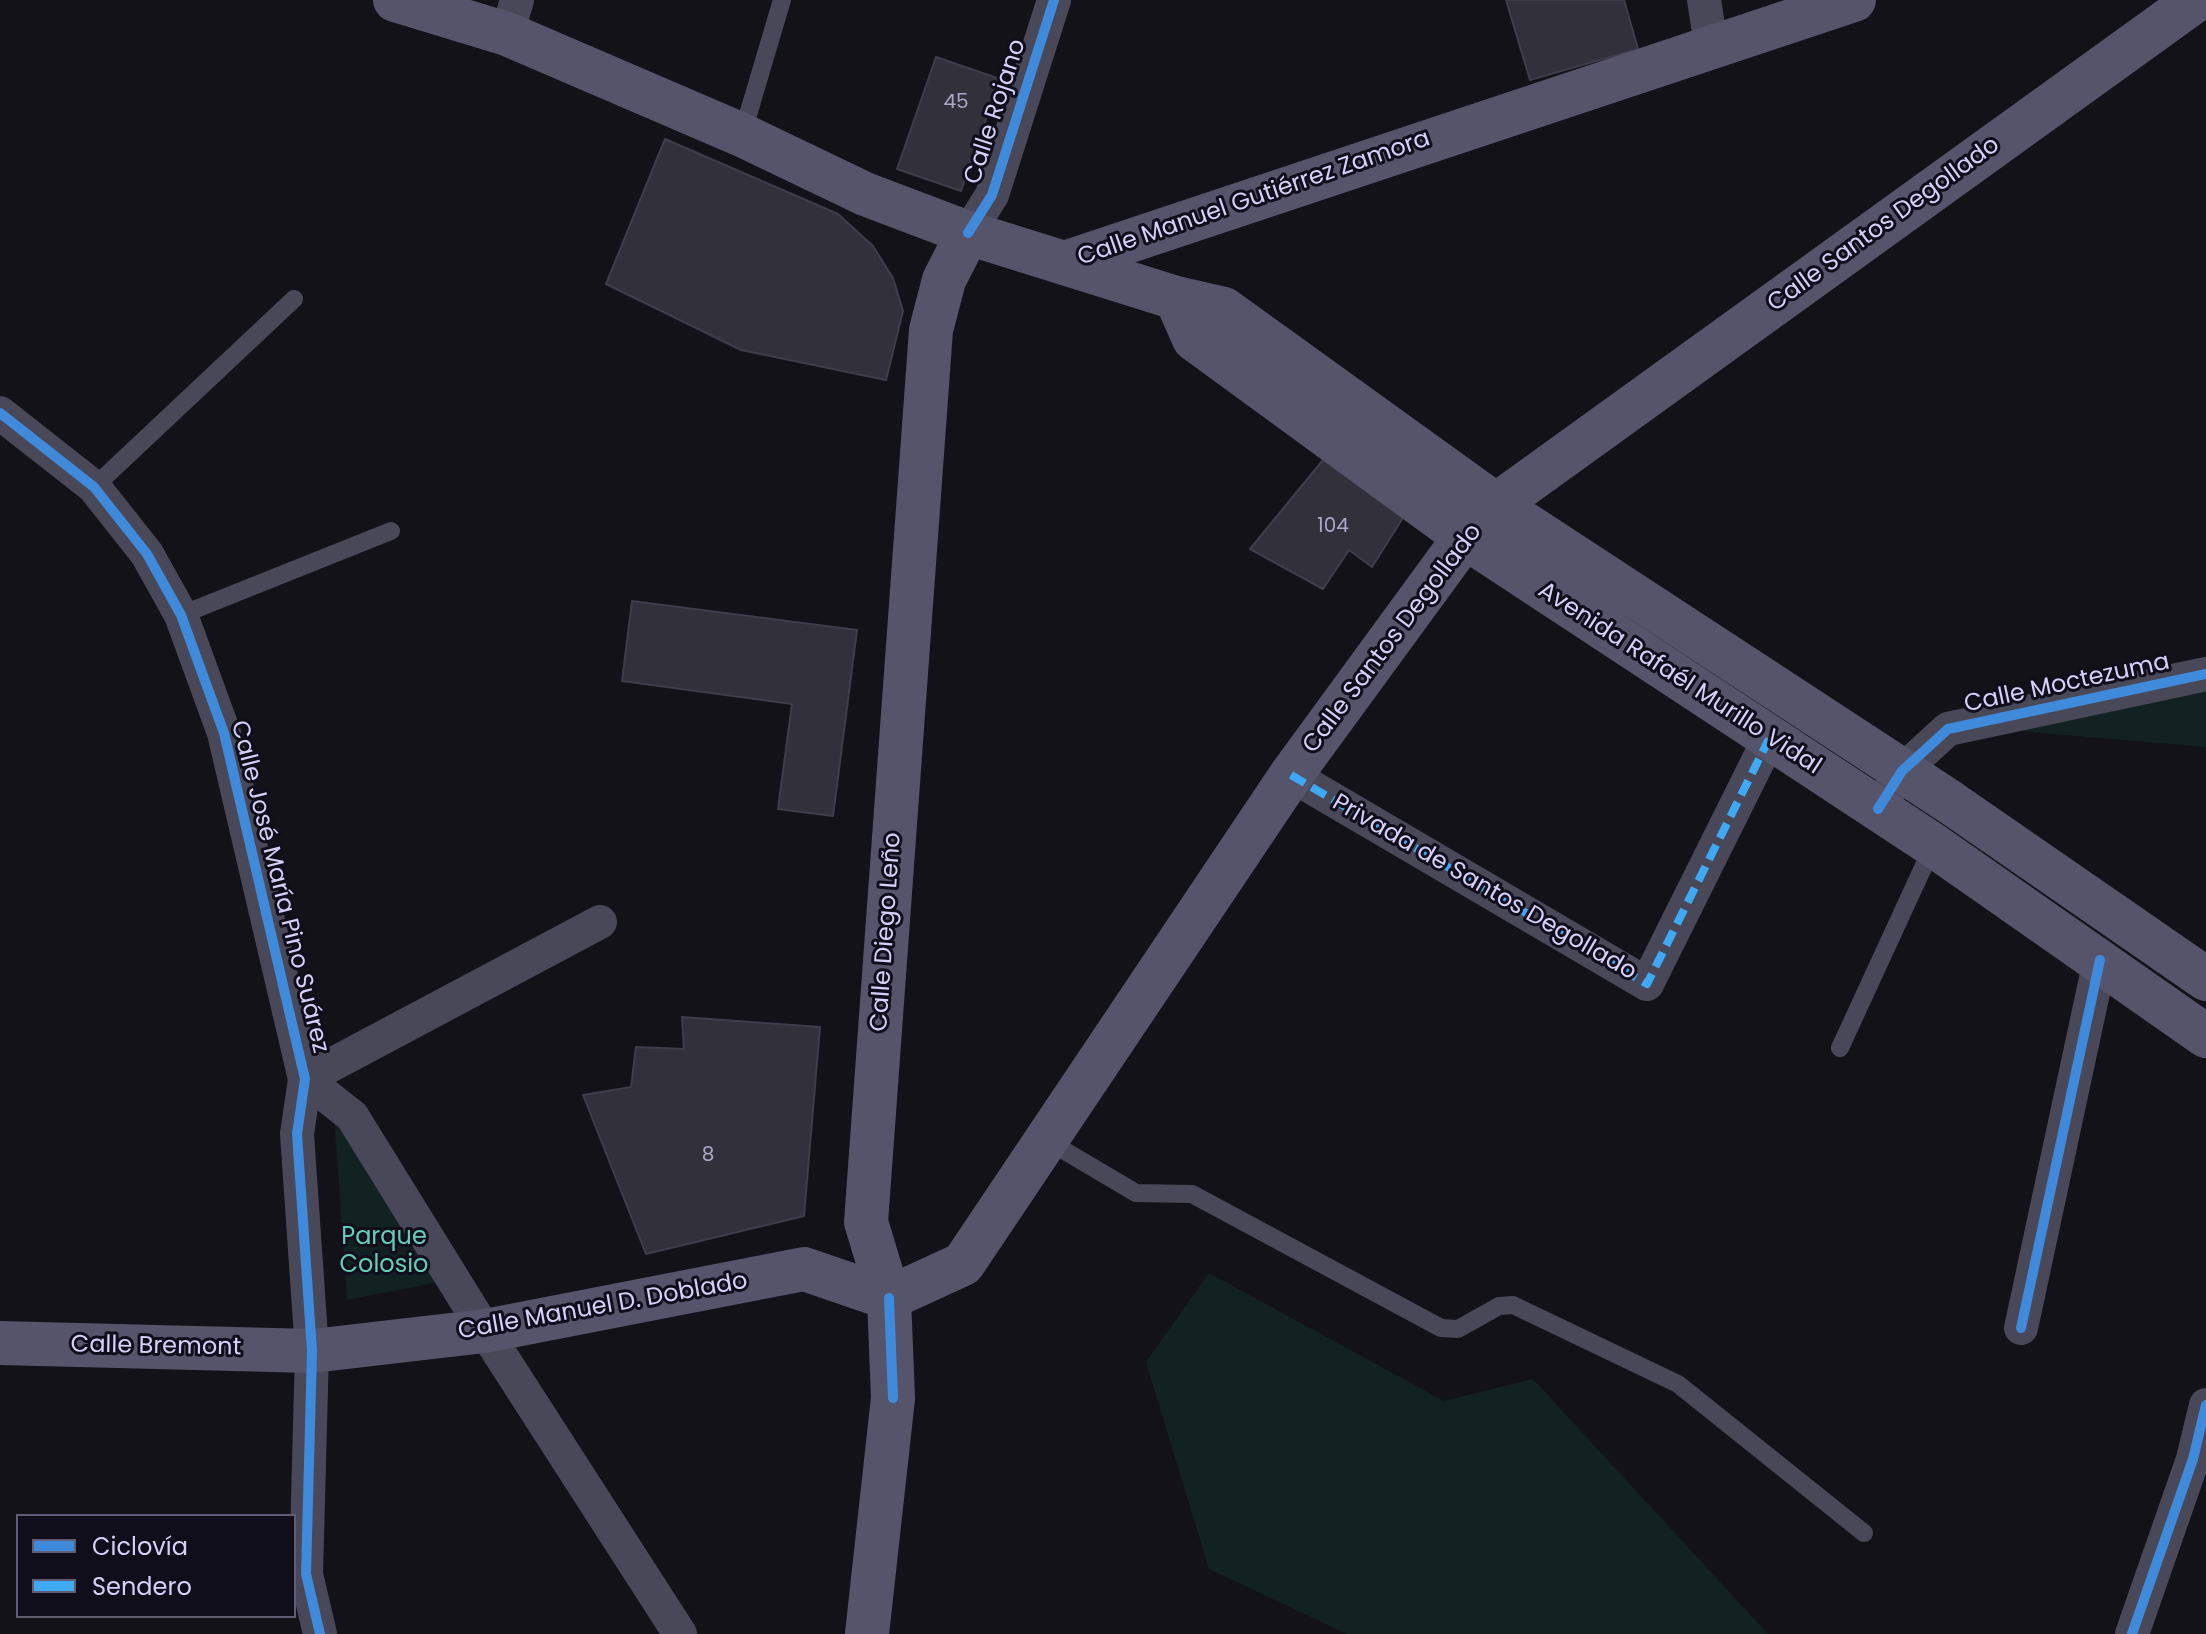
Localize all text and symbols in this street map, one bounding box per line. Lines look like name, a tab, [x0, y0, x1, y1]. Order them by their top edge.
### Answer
street label: Calle Rojano	[959, 36, 1033, 188]
house number: 45	[943, 91, 969, 115]
street label: Calle Manuel Gutiérrez Zamora	[1074, 125, 1434, 273]
street label: Calle Santos Degollado	[1762, 131, 2006, 319]
house number: 104	[1317, 515, 1349, 539]
street label: Calle Santos Degollado	[1297, 519, 1489, 759]
street label: Avenida Rafaél Murillo Vidal	[1532, 577, 1826, 781]
street label: Calle Moctezuma	[1962, 648, 2172, 720]
street label: Calle José María Pino Suárez	[224, 718, 334, 1056]
street label: Privada de Santos Degollado	[1327, 789, 1641, 987]
street label: Calle Diego Leño	[866, 831, 908, 1033]
house number: 8	[702, 1144, 714, 1168]
park label: Parque Colosio	[340, 1224, 428, 1280]
street label: Calle Manuel D. Doblado	[456, 1267, 750, 1347]
street label: Calle Bremont	[70, 1331, 242, 1363]
legend	[16, 1514, 296, 1618]
text: Ciclovía	[92, 1530, 188, 1563]
text: Sendero	[92, 1570, 192, 1603]

